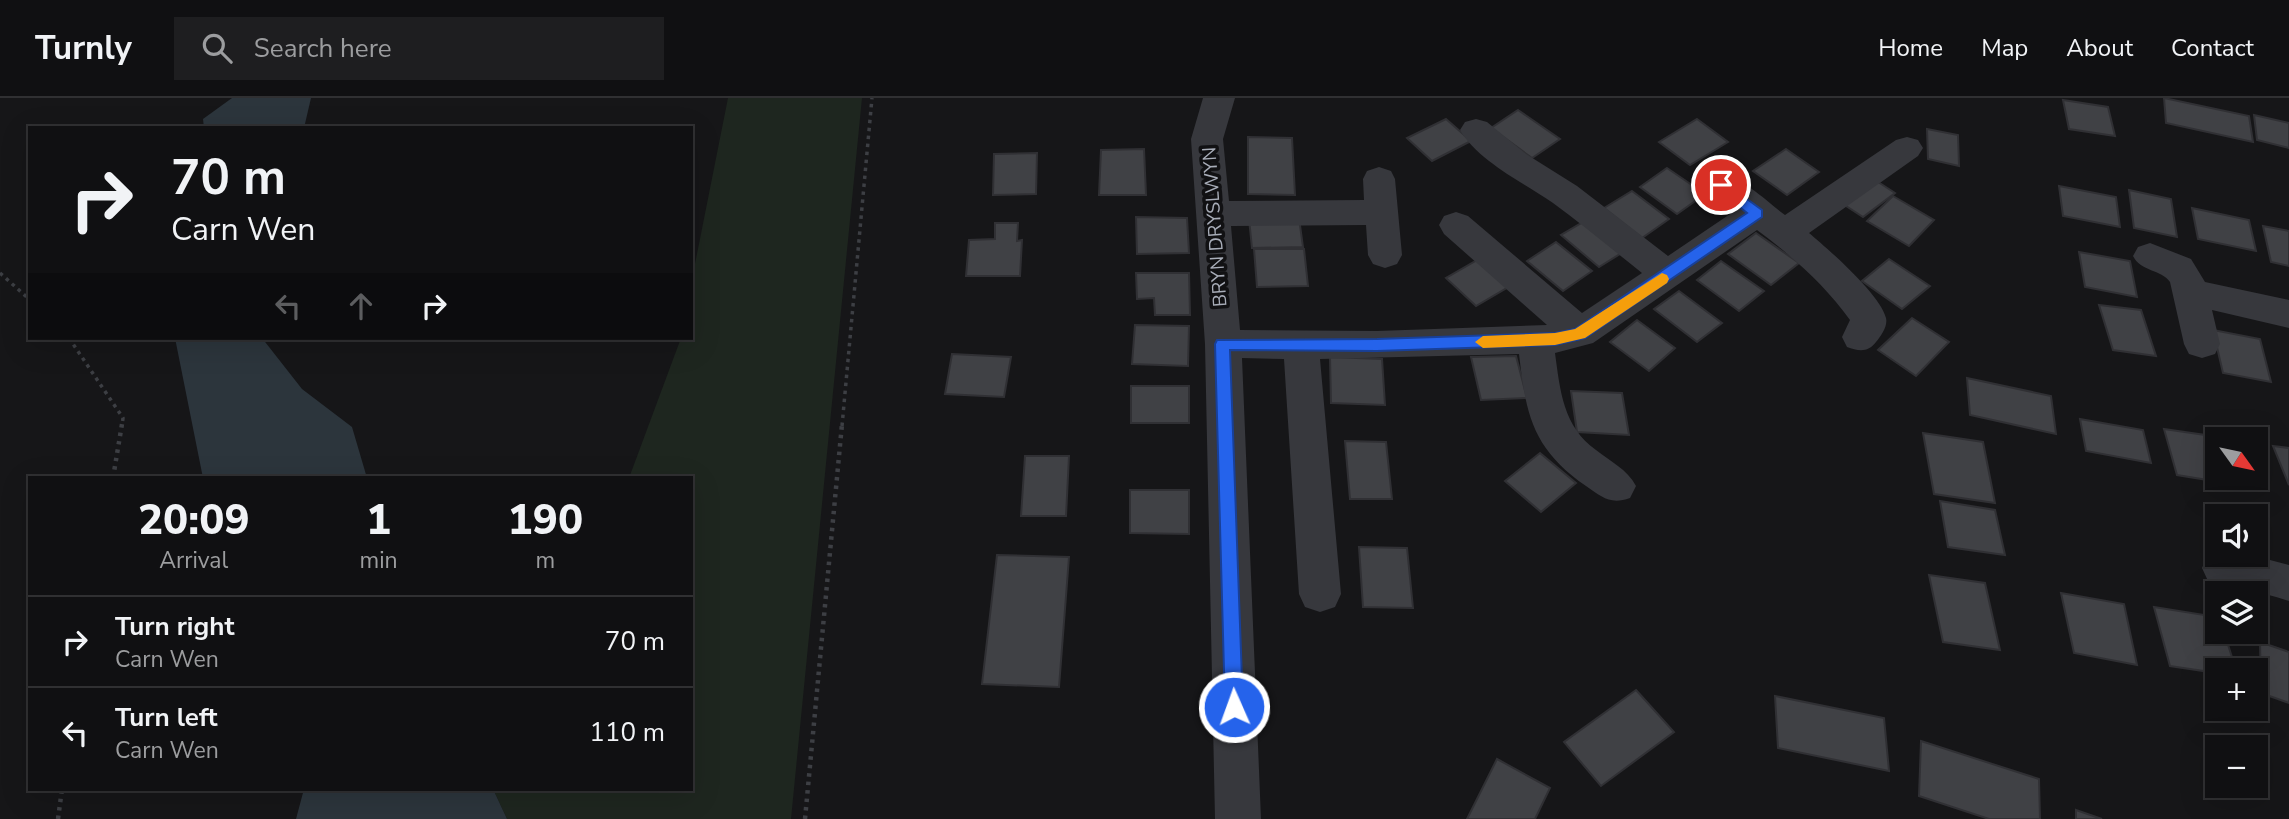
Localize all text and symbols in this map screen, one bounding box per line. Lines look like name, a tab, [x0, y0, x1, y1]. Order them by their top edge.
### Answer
search box	[174, 17, 664, 80]
text: Turnly	[35, 26, 132, 71]
icon: search	[198, 29, 236, 67]
text: Search here	[254, 31, 392, 66]
text: Home	[1878, 32, 1943, 64]
text: Map	[1981, 32, 2028, 64]
text: About	[2066, 32, 2133, 64]
text: Contact	[2171, 32, 2254, 64]
text: 70 m	[171, 144, 286, 211]
street label: BRYN DRYSLWYN	[1196, 146, 1234, 308]
icon: right	[56, 154, 147, 245]
pin	[1691, 155, 1751, 215]
icon: arrive	[1702, 166, 1740, 204]
text: Carn Wen	[171, 208, 315, 251]
icon: left	[269, 287, 307, 325]
icon: ahead	[342, 287, 380, 325]
icon: right	[415, 287, 453, 325]
north arrow	[2205, 427, 2268, 490]
map controls	[2205, 427, 2268, 798]
text: 20:09	[138, 492, 250, 549]
text: 1	[366, 492, 391, 549]
text: 190	[508, 492, 583, 549]
button: sound	[2205, 504, 2268, 567]
text: Arrival	[159, 545, 228, 576]
text: min	[360, 545, 398, 576]
text: m	[535, 545, 555, 576]
button: layers	[2205, 581, 2268, 644]
text: Turn right	[115, 609, 234, 644]
icon: right	[56, 623, 94, 661]
text: 70 m	[605, 624, 665, 659]
text: Carn Wen	[115, 644, 219, 675]
button: +	[2205, 658, 2268, 721]
position arrow	[1197, 670, 1271, 744]
text: Turn left	[115, 700, 218, 735]
icon: left	[56, 714, 94, 752]
text: 110 m	[589, 715, 665, 750]
text: Carn Wen	[115, 735, 219, 766]
button: −	[2205, 735, 2268, 798]

